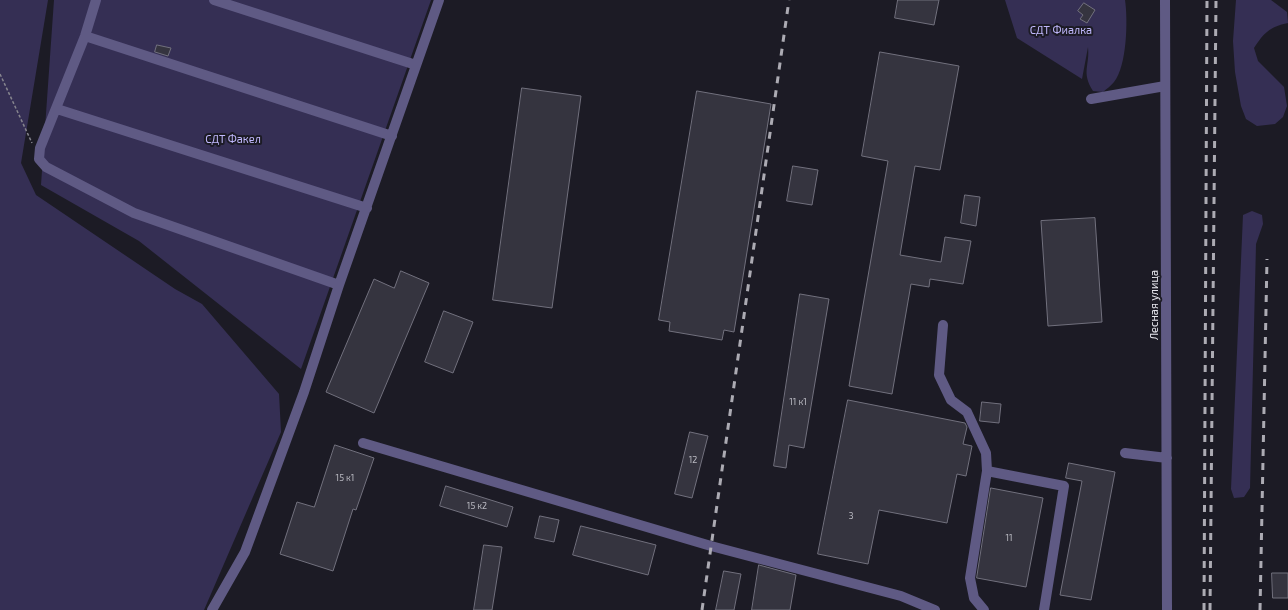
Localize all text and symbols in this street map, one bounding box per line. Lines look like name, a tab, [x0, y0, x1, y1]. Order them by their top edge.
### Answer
park label: СДТ Фиалка	[1030, 23, 1092, 37]
park label: СДТ Факел	[205, 132, 261, 146]
street label: Лесная улица	[1147, 270, 1161, 340]
house number: 11 к1	[789, 397, 807, 407]
house number: 12	[689, 455, 697, 465]
house number: 15 к1	[336, 473, 354, 483]
house number: 15 к2	[467, 501, 487, 511]
house number: 3	[848, 511, 854, 521]
house number: 11	[1005, 533, 1013, 543]

